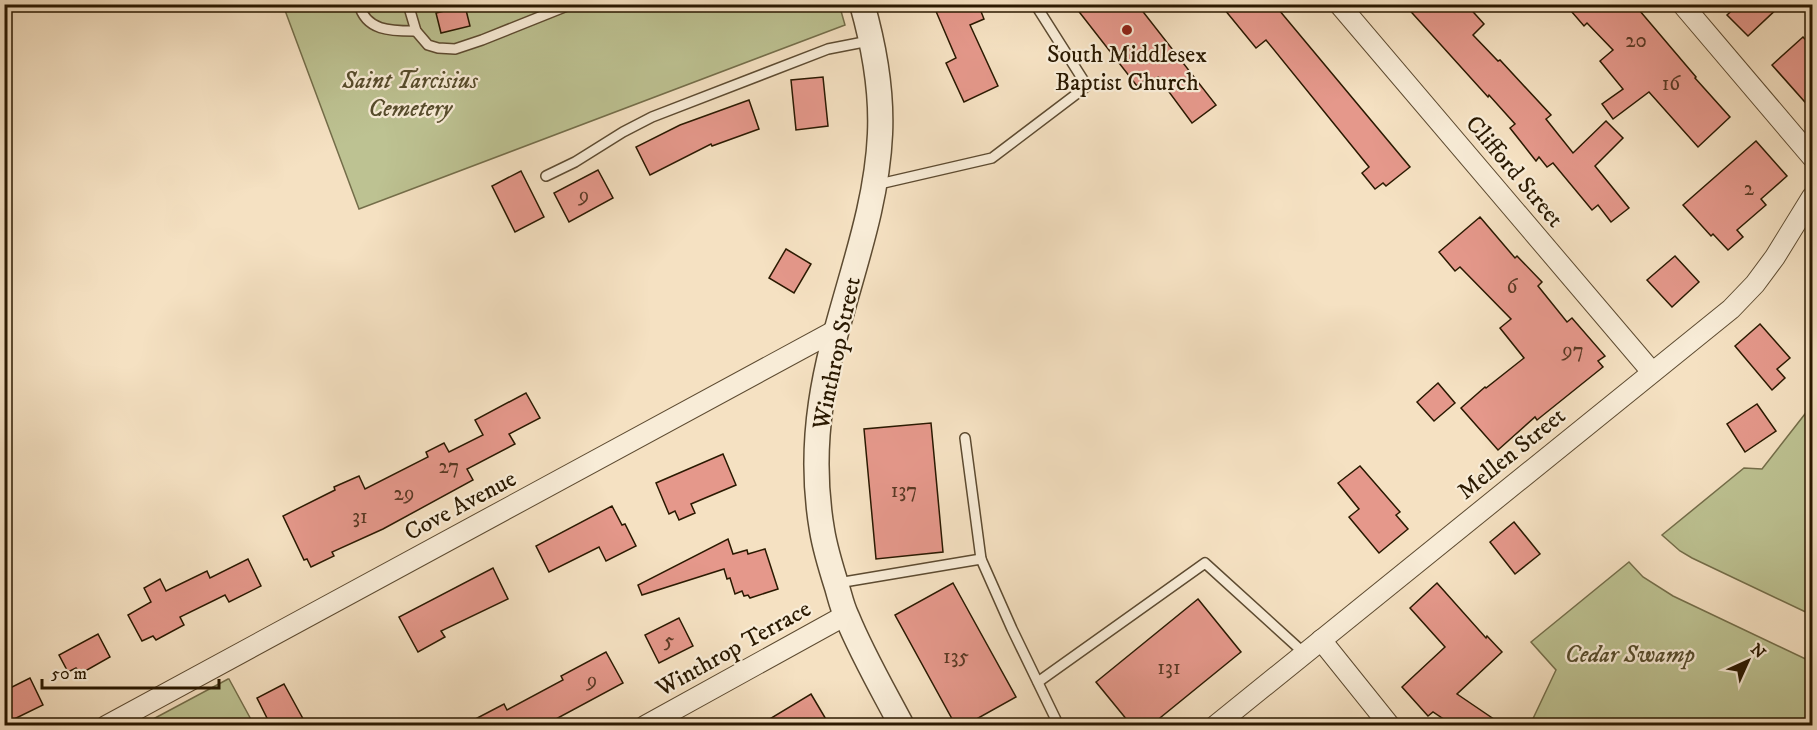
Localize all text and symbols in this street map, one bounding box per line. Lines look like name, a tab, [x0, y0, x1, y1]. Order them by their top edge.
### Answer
marker: South Middlesex Baptist Church	[1120, 23, 1134, 37]
house number: 20	[1625, 28, 1647, 54]
place label: South Middlesex Baptist Church	[1047, 40, 1207, 98]
park label: Saint Tarcisius Cemetery	[341, 66, 479, 124]
house number: 16	[1662, 71, 1681, 97]
street label: Clifford Street	[1459, 110, 1570, 234]
house number: 2	[1744, 176, 1755, 202]
house number: 9	[578, 183, 589, 209]
street label: Winthrop Street	[806, 274, 868, 433]
house number: 6	[1507, 274, 1519, 300]
house number: 97	[1561, 338, 1584, 364]
street label: Mellen Street	[1452, 401, 1572, 506]
house number: 27	[439, 454, 459, 480]
street label: Cove Avenue	[399, 464, 522, 548]
house number: 137	[891, 478, 917, 504]
house number: 29	[394, 481, 414, 507]
house number: 31	[352, 504, 368, 530]
street label: Winthrop Terrace	[650, 594, 816, 704]
house number: 5	[664, 628, 674, 654]
north arrow	[1718, 631, 1778, 691]
text: N	[1746, 639, 1770, 663]
park label: Cedar Swamp	[1565, 640, 1695, 670]
house number: 135	[943, 644, 969, 670]
scale bar	[42, 652, 219, 690]
house number: 131	[1157, 655, 1181, 681]
text: 50 m	[51, 663, 87, 685]
house number: 9	[586, 668, 597, 694]

